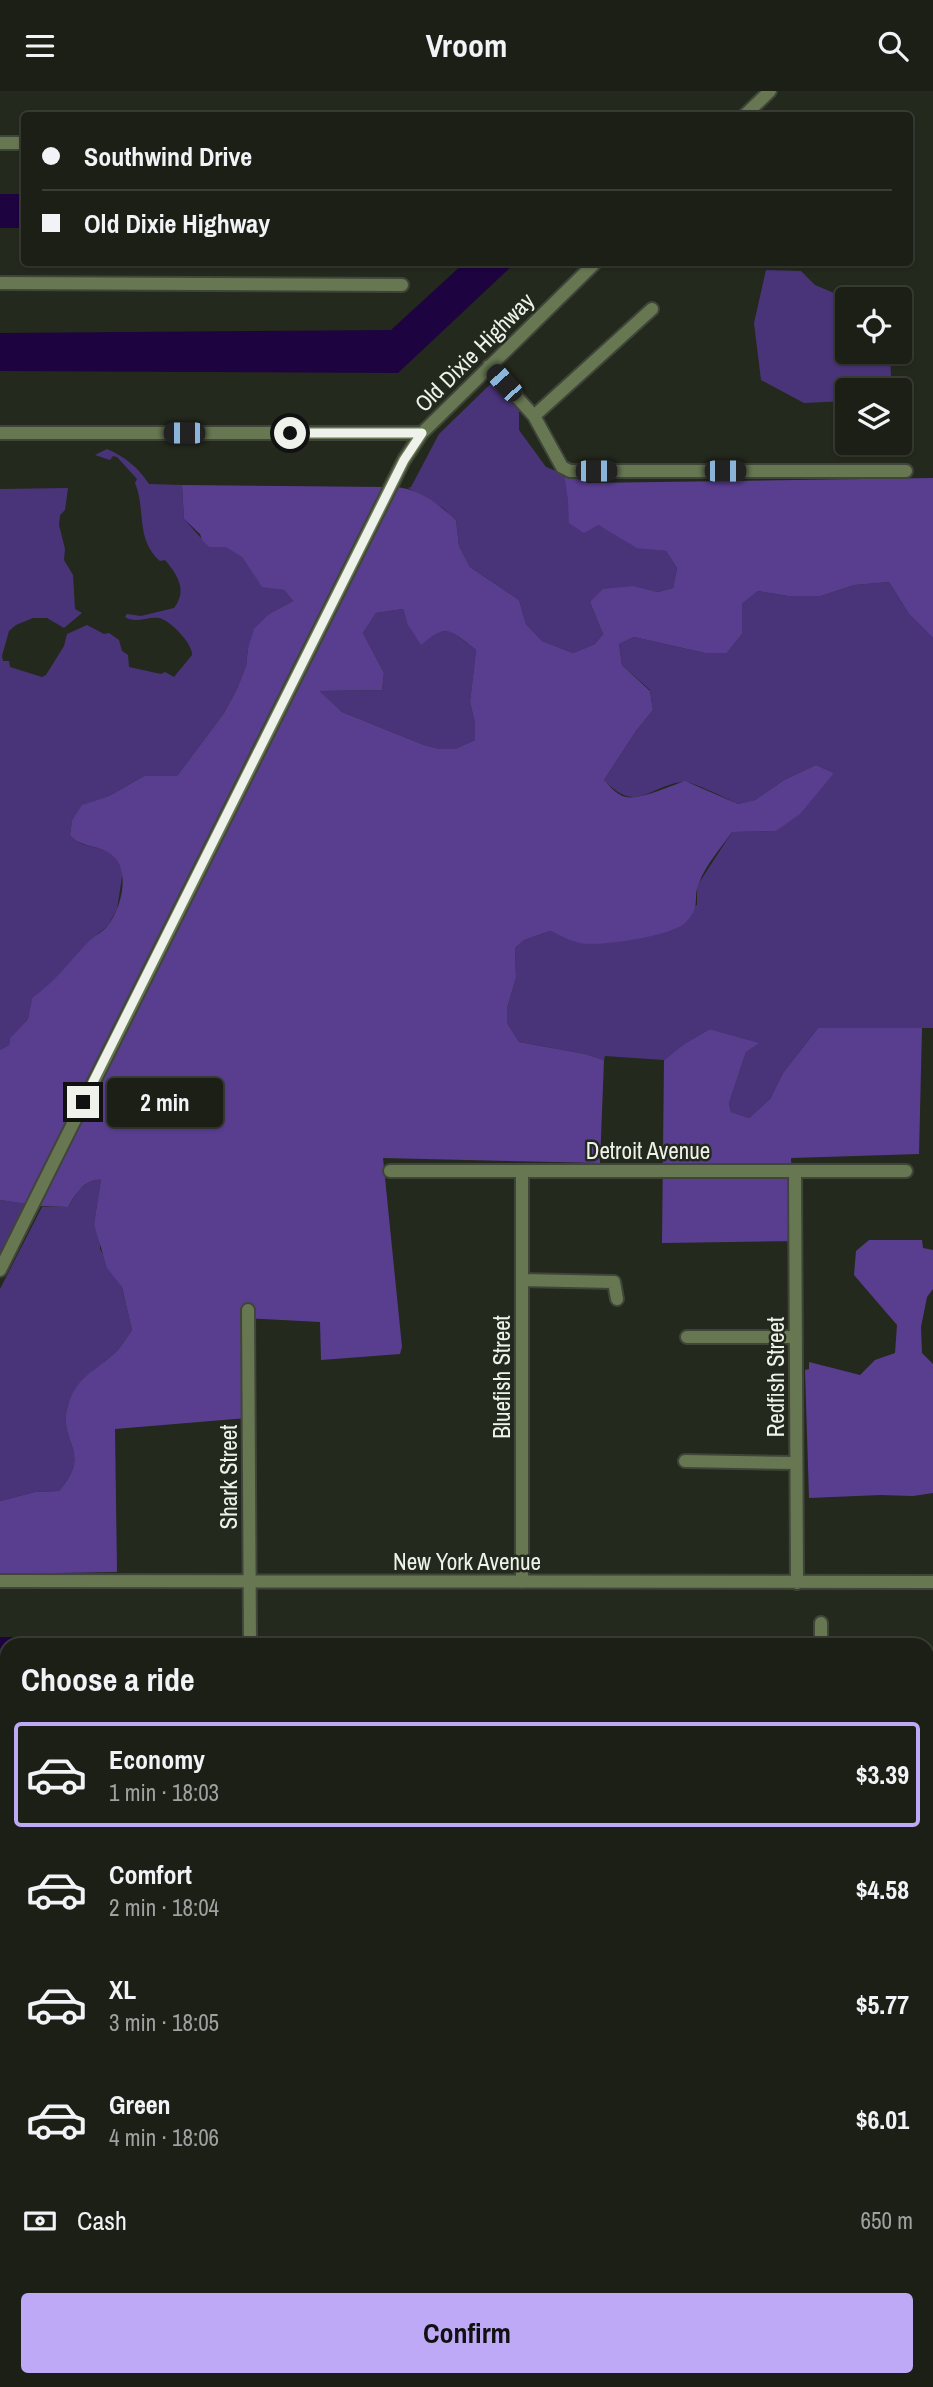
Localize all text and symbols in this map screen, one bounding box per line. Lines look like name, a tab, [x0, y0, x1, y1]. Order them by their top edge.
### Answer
text: Vroom	[426, 24, 507, 67]
icon: menu	[21, 27, 59, 65]
icon: search	[874, 27, 912, 65]
text: Southwind Drive	[84, 139, 252, 174]
text: Old Dixie Highway	[84, 206, 270, 241]
street label: Old Dixie Highway	[407, 285, 541, 419]
map controls	[835, 287, 912, 455]
button: locate	[835, 287, 912, 364]
car	[483, 360, 526, 406]
button: layers	[835, 378, 912, 455]
route start	[274, 417, 306, 449]
car	[164, 423, 206, 444]
car	[576, 461, 618, 482]
car	[705, 461, 747, 482]
callout: 2 min	[108, 1077, 223, 1127]
route end	[67, 1086, 99, 1118]
text: 2 min	[140, 1087, 190, 1118]
street label: Detroit Avenue	[586, 1135, 710, 1166]
street label: Bluefish Street	[486, 1315, 517, 1439]
street label: Redfish Street	[760, 1317, 791, 1437]
street label: Shark Street	[213, 1425, 244, 1529]
street label: New York Avenue	[393, 1546, 541, 1577]
text: Choose a ride	[21, 1658, 195, 1701]
text: Economy	[109, 1742, 205, 1777]
icon: car	[25, 1743, 88, 1806]
text: $3.39	[856, 1757, 909, 1792]
text: 1 min · 18:03	[109, 1777, 219, 1808]
text: Comfort	[109, 1857, 192, 1892]
icon: car	[25, 1858, 88, 1921]
text: $4.58	[856, 1872, 909, 1907]
text: 2 min · 18:04	[109, 1892, 219, 1923]
text: XL	[109, 1972, 136, 2007]
icon: car	[25, 1973, 88, 2036]
text: $5.77	[856, 1987, 909, 2022]
text: 3 min · 18:05	[109, 2007, 219, 2038]
text: Green	[109, 2087, 171, 2122]
icon: car	[25, 2088, 88, 2151]
text: $6.01	[856, 2102, 909, 2137]
text: 4 min · 18:06	[109, 2122, 219, 2153]
icon: cash	[21, 2202, 59, 2240]
text: Cash	[77, 2203, 127, 2238]
text: 650 m	[861, 2205, 913, 2236]
button: Confirm	[21, 2293, 913, 2373]

